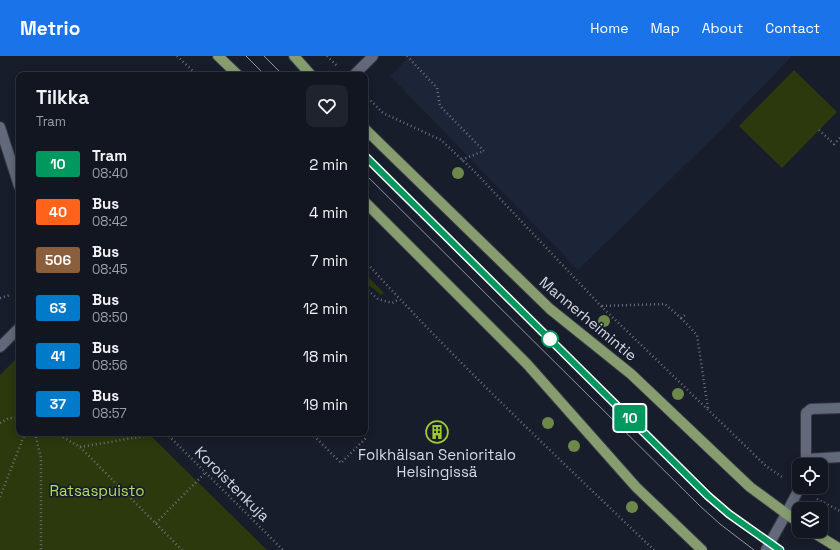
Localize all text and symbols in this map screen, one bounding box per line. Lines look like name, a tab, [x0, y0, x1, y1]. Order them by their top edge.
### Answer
text: Metrio	[20, 16, 80, 41]
text: Home	[590, 19, 628, 37]
text: Map	[650, 19, 680, 37]
text: About	[702, 19, 743, 37]
text: Contact	[765, 19, 820, 37]
text: Tilkka	[36, 85, 89, 110]
button: heart	[306, 85, 348, 127]
text: Tram	[36, 113, 66, 130]
text: Tram	[92, 146, 127, 165]
text: 10	[50, 155, 66, 173]
text: 2 min	[309, 155, 348, 174]
text: 08:40	[92, 165, 128, 182]
text: Bus	[92, 194, 119, 213]
text: 40	[49, 203, 67, 221]
text: 4 min	[309, 203, 348, 222]
text: 08:42	[92, 213, 128, 230]
text: Bus	[92, 242, 119, 261]
text: 506	[45, 251, 71, 269]
text: 7 min	[310, 251, 348, 270]
text: 08:45	[92, 261, 128, 278]
street label: Mannerheimintie	[536, 272, 641, 365]
text: Bus	[92, 290, 119, 309]
text: 63	[49, 299, 67, 317]
text: 12 min	[303, 299, 348, 318]
text: 08:50	[92, 309, 128, 326]
unlabelled marker	[541, 330, 559, 348]
text: Bus	[92, 338, 119, 357]
text: 41	[51, 347, 65, 365]
text: 18 min	[303, 347, 348, 366]
text: 08:56	[92, 357, 127, 374]
text: Bus	[92, 386, 119, 405]
text: 37	[50, 395, 66, 413]
text: 19 min	[303, 395, 348, 414]
text: 08:57	[92, 405, 127, 422]
line badge: 10	[612, 405, 648, 431]
text: 10	[622, 409, 638, 427]
building icon: Folkhälsan Senioritalo Helsingissä	[424, 419, 450, 445]
street label: Koroistenkuja	[191, 442, 274, 525]
place label: Folkhälsan Senioritalo Helsingissä	[358, 445, 516, 481]
map controls	[792, 458, 828, 538]
button: locate	[792, 458, 828, 494]
park label: Ratsaspuisto	[50, 481, 144, 500]
button: layers	[792, 502, 828, 538]

